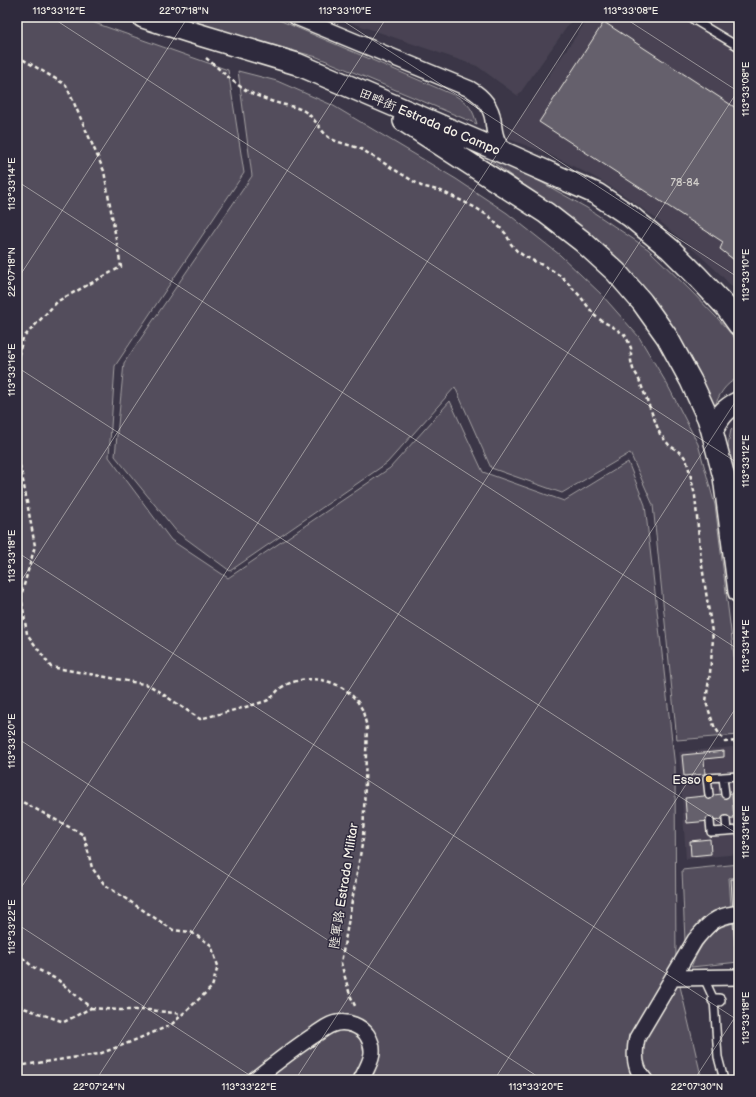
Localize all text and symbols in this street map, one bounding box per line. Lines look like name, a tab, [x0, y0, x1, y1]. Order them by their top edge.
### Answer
text: 113°33'12"E	[33, 5, 86, 17]
text: 22°07'18"N	[159, 5, 209, 17]
text: 113°33'10"E	[319, 5, 372, 17]
text: 113°33'08"E	[604, 5, 659, 17]
text: 113°33'08"E	[740, 61, 752, 116]
street label: 田畔街 Estrada do Campo	[356, 85, 503, 159]
text: 113°33'14"E	[6, 157, 18, 211]
house number: 78-84	[671, 176, 700, 189]
text: 22°07'18"N	[6, 247, 18, 297]
text: 113°33'10"E	[740, 248, 752, 301]
text: 113°33'16"E	[6, 343, 18, 397]
text: 113°33'12"E	[740, 434, 752, 487]
text: 113°33'18"E	[6, 529, 18, 582]
text: 113°33'14"E	[740, 619, 752, 673]
text: 113°33'20"E	[6, 713, 18, 768]
place label: Esso	[672, 772, 701, 788]
marker: Esso	[704, 774, 714, 784]
text: 113°33'16"E	[740, 805, 752, 859]
street label: 陸軍路 Estrada Militar	[326, 822, 362, 950]
text: 113°33'22"E	[6, 899, 18, 954]
text: 113°33'18"E	[740, 991, 752, 1044]
text: 22°07'24"N	[73, 1081, 125, 1093]
text: 113°33'22"E	[222, 1081, 277, 1093]
text: 113°33'20"E	[509, 1081, 564, 1093]
text: 22°07'30"N	[671, 1081, 723, 1093]

